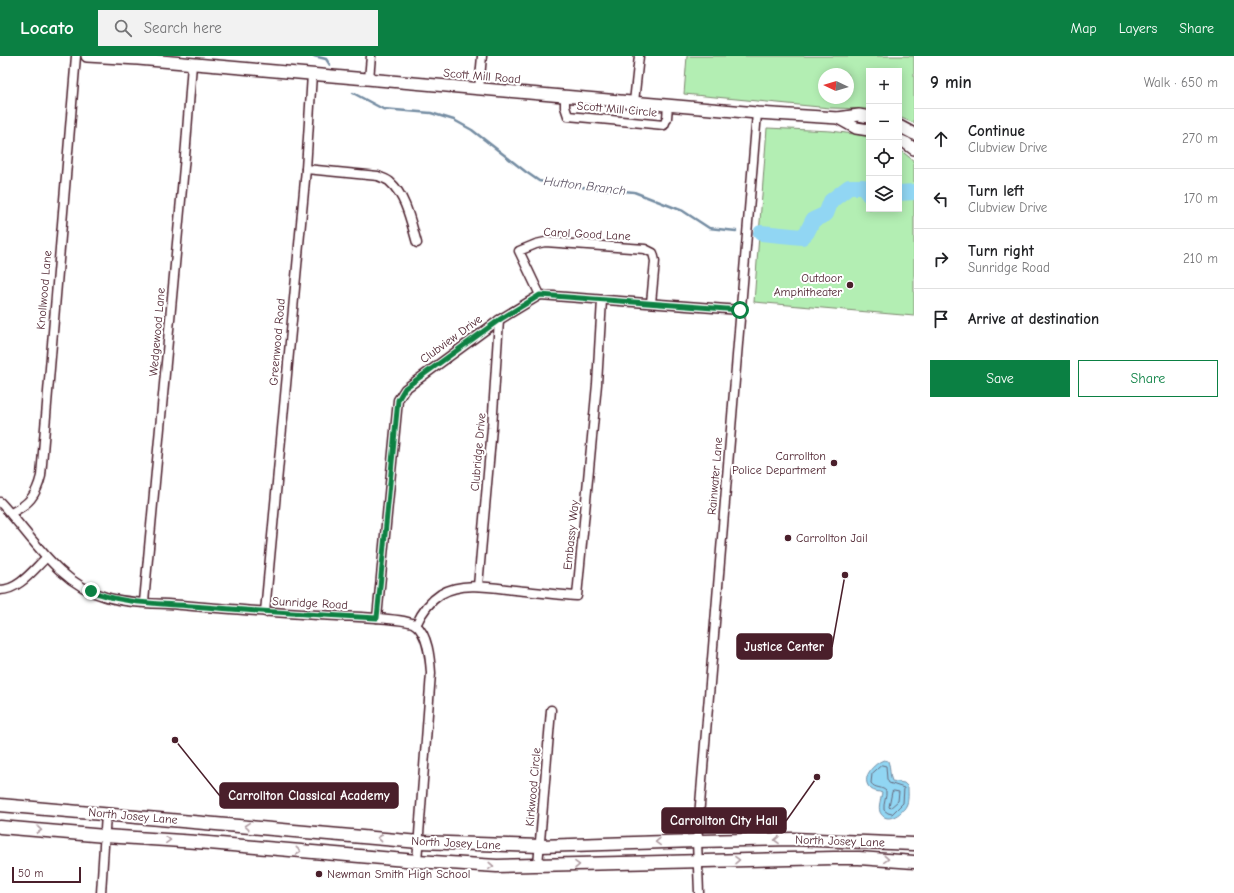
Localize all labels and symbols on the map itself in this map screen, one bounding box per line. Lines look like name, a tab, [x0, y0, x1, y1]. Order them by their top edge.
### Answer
street label: Scott Mill Road	[443, 66, 521, 86]
north arrow	[818, 68, 854, 104]
street label: Scott Mill Circle	[576, 99, 658, 119]
water label: Hutton Branch	[543, 173, 627, 198]
street label: Carol Good Lane	[543, 225, 631, 243]
street label: Knollwood Lane	[34, 250, 54, 330]
place label: Outdoor Amphitheater	[774, 271, 842, 299]
marker: Outdoor Amphitheater	[845, 280, 855, 290]
street label: Wedgewood Lane	[146, 287, 168, 377]
street label: Greenwood Road	[266, 298, 288, 386]
route start	[731, 301, 749, 319]
street label: Clubview Drive	[417, 312, 485, 366]
street label: Clubridge Drive	[468, 412, 488, 492]
street label: Rainwater Lane	[705, 436, 725, 516]
place label: Carrollton Police Department	[732, 449, 827, 477]
marker: Carrollton Police Department	[829, 458, 839, 468]
street label: Embassy Way	[560, 499, 582, 571]
place label: Carrollton Jail	[796, 531, 868, 545]
marker: Carrollton Jail	[783, 533, 793, 543]
route end	[82, 582, 100, 600]
street label: Sunridge Road	[272, 594, 348, 612]
callout: Justice Center	[737, 634, 832, 659]
text: Justice Center	[744, 639, 825, 654]
street label: Kirkwood Circle	[523, 747, 543, 827]
callout: Carrollton Classical Academy	[220, 783, 398, 808]
text: Carrollton Classical Academy	[228, 788, 390, 803]
street label: North Josey Lane	[88, 805, 178, 827]
callout: Carrollton City Hall	[662, 808, 786, 833]
text: Carrollton City Hall	[670, 813, 778, 828]
one-way arrow	[244, 821, 250, 830]
one-way arrow	[36, 825, 42, 834]
street label: North Josey Lane	[795, 832, 885, 850]
one-way arrow	[377, 833, 383, 842]
street label: North Josey Lane	[411, 834, 501, 852]
one-way arrow	[165, 835, 171, 844]
one-way arrow	[774, 835, 780, 844]
one-way arrow	[655, 838, 661, 846]
one-way arrow	[295, 846, 301, 855]
one-way arrow	[883, 855, 889, 864]
one-way arrow	[734, 856, 740, 864]
one-way arrow	[574, 860, 580, 869]
one-way arrow	[488, 862, 494, 870]
scale bar	[12, 865, 81, 884]
place label: Newman Smith High School	[327, 867, 470, 881]
marker: Newman Smith High School	[314, 869, 324, 879]

